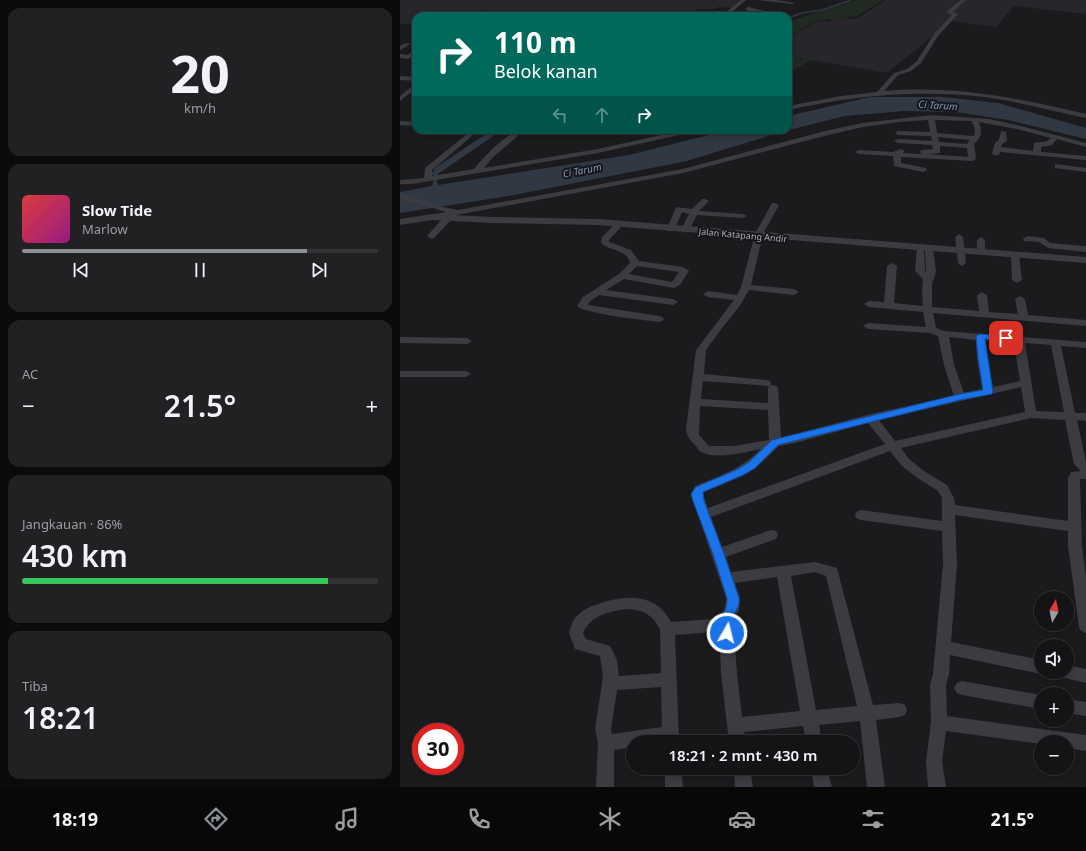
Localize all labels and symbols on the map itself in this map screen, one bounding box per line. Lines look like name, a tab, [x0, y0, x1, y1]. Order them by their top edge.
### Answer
water label: Ci Tarum	[918, 97, 958, 113]
water label: Ci Tarum	[561, 159, 603, 181]
street label: Jalan Katapang Andir	[697, 225, 788, 245]
pin	[989, 321, 1023, 355]
north arrow	[1034, 591, 1074, 631]
position arrow	[706, 612, 748, 654]
speed limit sign: 30	[412, 723, 464, 775]

